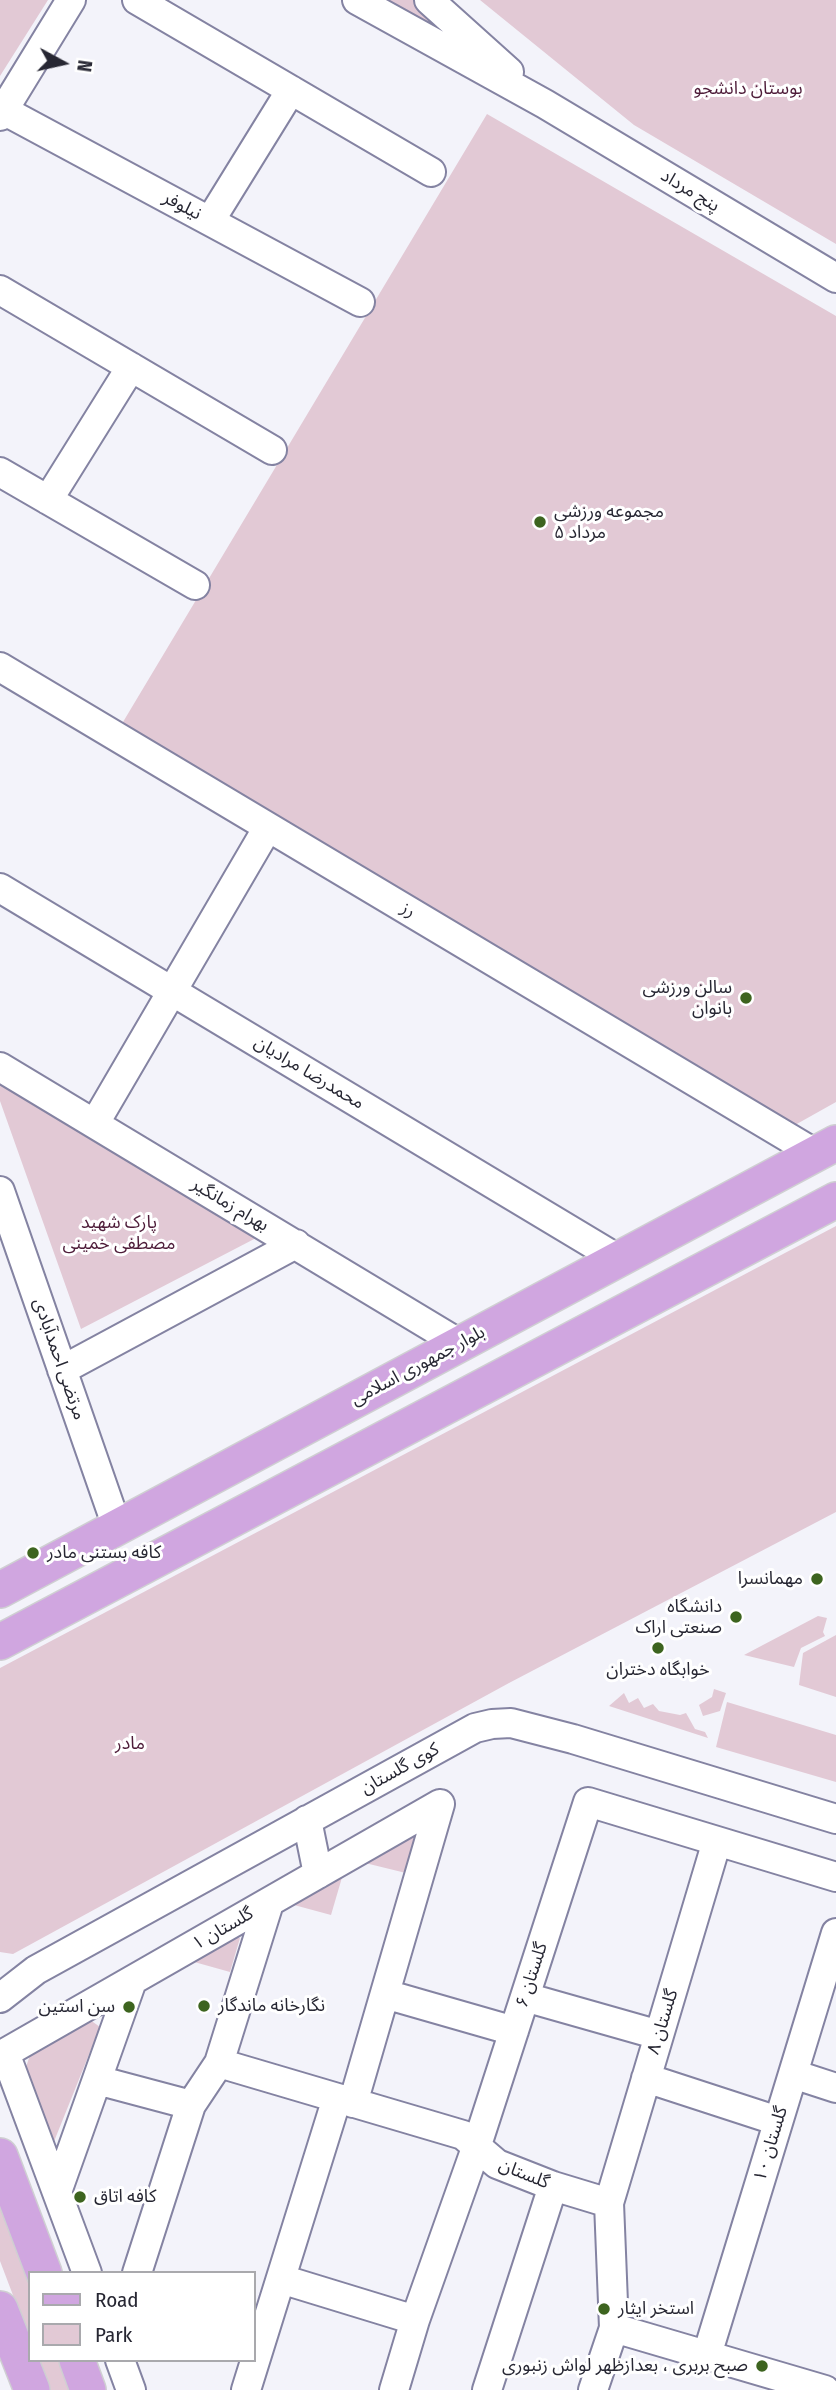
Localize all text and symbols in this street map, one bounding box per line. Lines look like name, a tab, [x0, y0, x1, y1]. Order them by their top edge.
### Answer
north arrow	[28, 28, 98, 98]
text: N	[72, 59, 96, 73]
park label: بوستان دانشجو	[694, 78, 802, 100]
street label: پنج مرداد	[657, 165, 723, 217]
street label: نیلوفر	[159, 187, 205, 225]
place label: مجموعه ورزشی ۵ مرداد	[554, 501, 664, 544]
marker: مجموعه ورزشی ۵ مرداد	[532, 514, 548, 530]
street label: رز	[397, 897, 419, 923]
place label: سالن ورزشی بانوان	[643, 977, 732, 1020]
marker: سالن ورزشی بانوان	[738, 990, 754, 1006]
street label: محمدرضا مرادیان	[250, 1032, 368, 1114]
street label: بهرام زمانگیر	[187, 1174, 273, 1236]
park label: پارک شهید مصطفی خمینی	[63, 1212, 175, 1254]
street label: مرتضی احمدآبادی	[28, 1295, 90, 1423]
street label: بلوار جمهوری اسلامی	[347, 1322, 489, 1410]
place label: کافه بستنی مادر	[47, 1542, 161, 1564]
marker: کافه بستنی مادر	[25, 1545, 41, 1561]
place label: مهمانسرا	[738, 1568, 803, 1590]
marker: مهمانسرا	[809, 1571, 825, 1587]
place label: دانشگاه صنعتی اراک	[635, 1596, 722, 1638]
marker: دانشگاه صنعتی اراک	[728, 1609, 744, 1625]
marker: خوابگاه دختران	[650, 1640, 666, 1656]
place label: خوابگاه دختران	[606, 1659, 710, 1681]
park label: مادر	[115, 1733, 145, 1755]
street label: کوی گلستان	[357, 1739, 443, 1799]
street label: گلستان ۱	[189, 1903, 257, 1955]
street label: گلستان ۶	[511, 1940, 553, 2010]
street label: گلستان ۸	[643, 1987, 683, 2057]
place label: نگارخانه ماندگار	[218, 1995, 325, 2017]
place label: سن استین	[39, 1996, 115, 2018]
marker: نگارخانه ماندگار	[196, 1998, 212, 2014]
marker: سن استین	[121, 1999, 137, 2015]
street label: گلستان ۱۰	[749, 2104, 793, 2184]
street label: گلستان	[496, 2154, 552, 2194]
place label: کافه اتاق	[94, 2186, 157, 2208]
marker: کافه اتاق	[72, 2189, 88, 2205]
legend	[28, 2271, 256, 2362]
text: Road	[95, 2287, 139, 2313]
place label: استخر ایثار	[618, 2298, 694, 2320]
marker: استخر ایثار	[596, 2301, 612, 2317]
text: Park	[95, 2322, 132, 2348]
place label: صبح بربری ، بعدازظهر لواش زنبوری	[502, 2355, 748, 2377]
marker: صبح بربری ، بعدازظهر لواش زنبوری	[754, 2358, 770, 2374]

